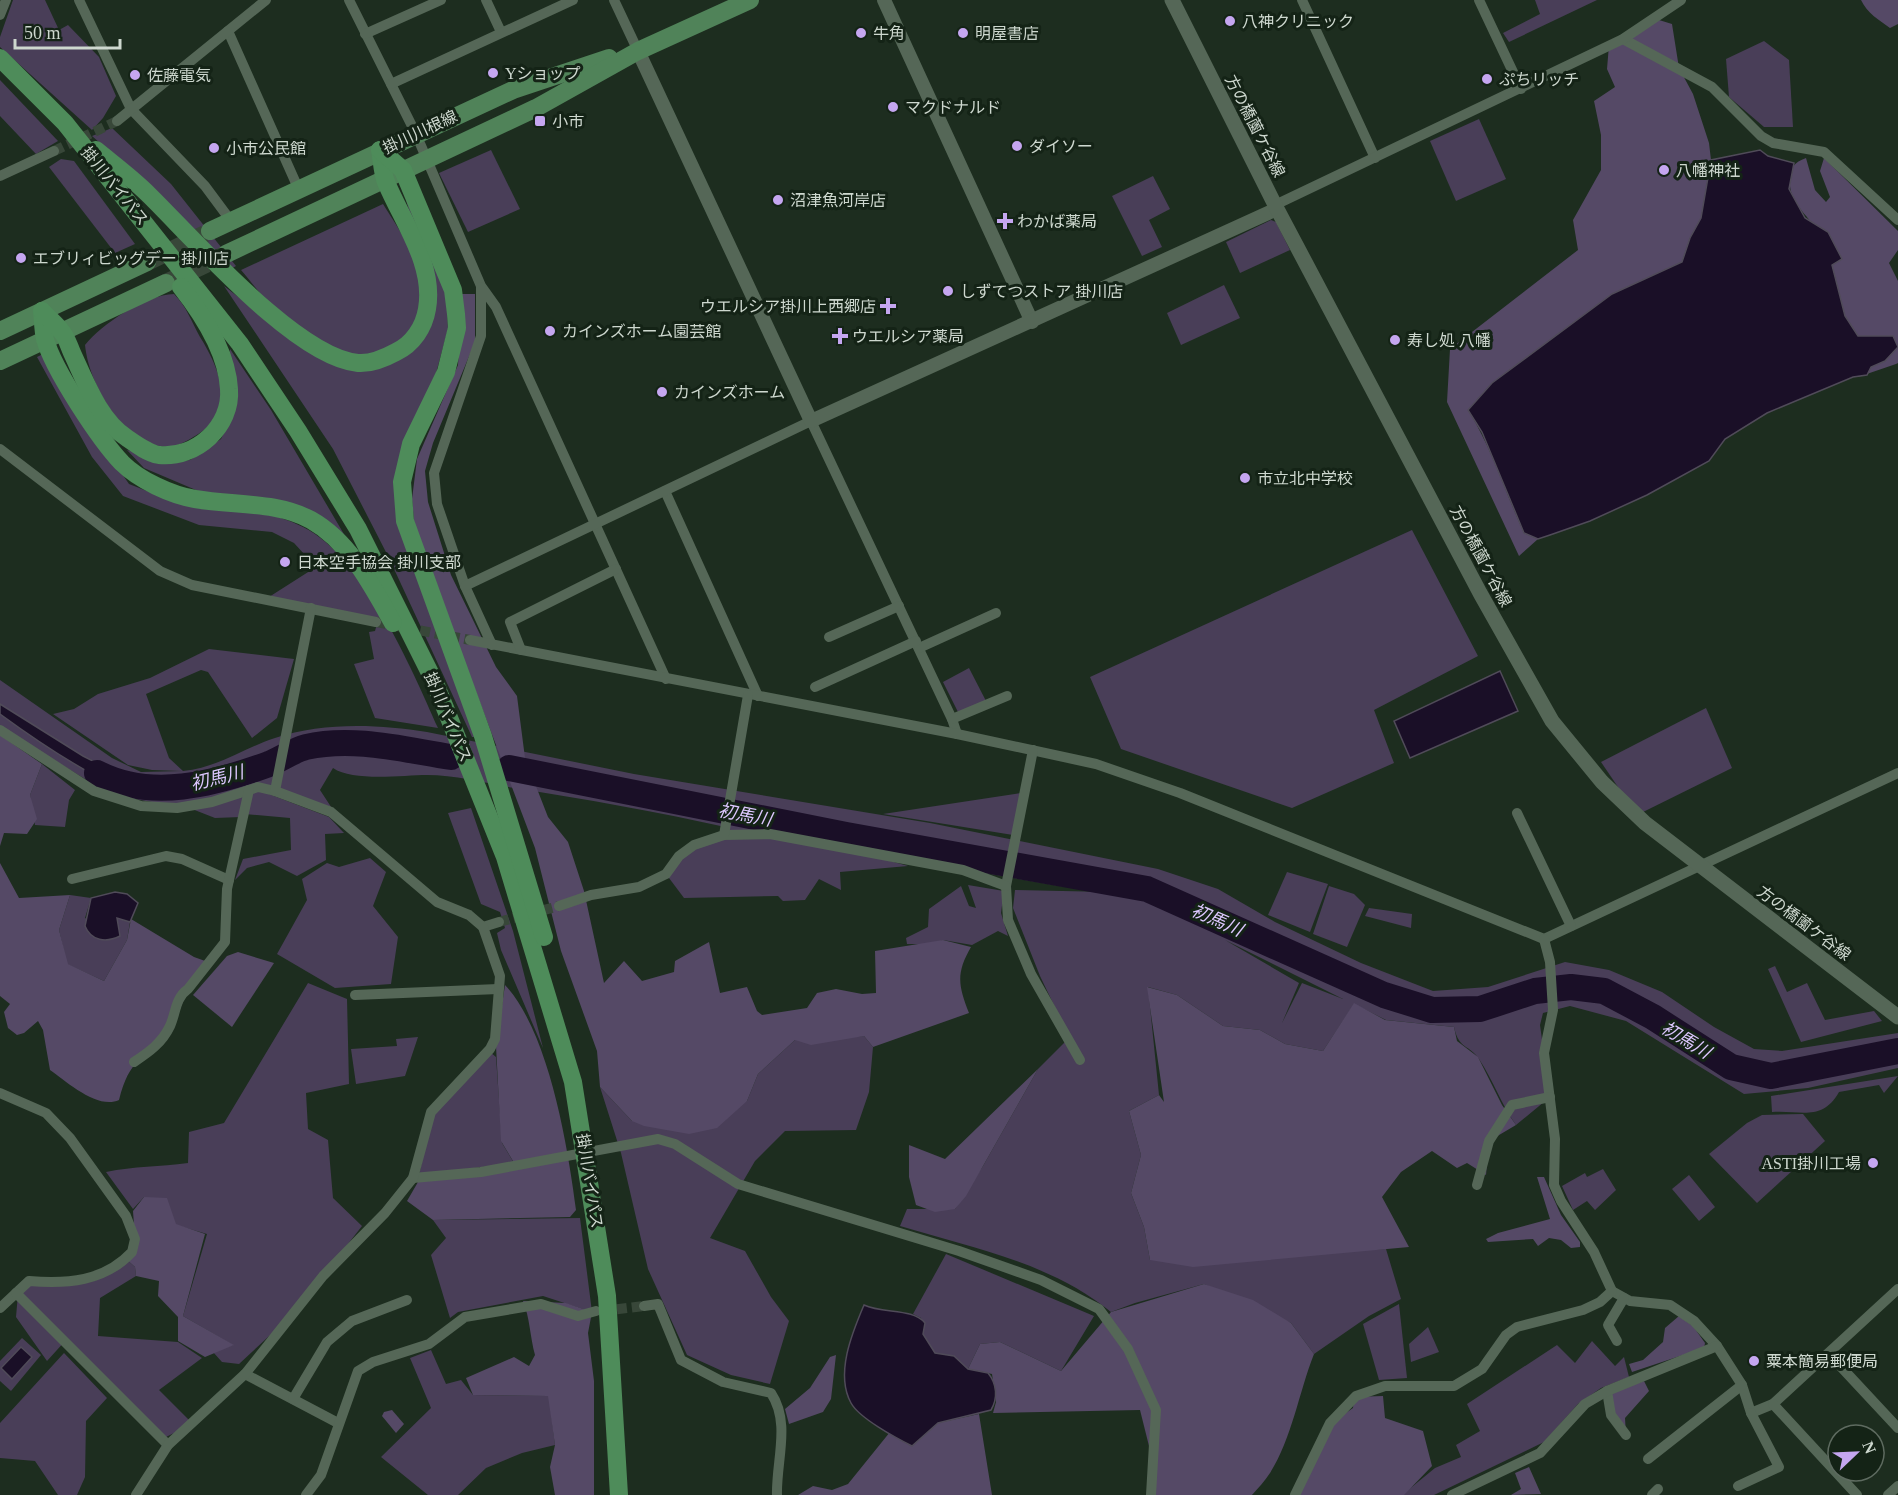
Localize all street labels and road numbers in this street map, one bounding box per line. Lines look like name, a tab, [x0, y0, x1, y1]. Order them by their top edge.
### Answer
street label: 方の橋薗ケ谷線	[1222, 72, 1288, 180]
street label: 掛川川根線	[380, 107, 460, 157]
street label: 掛川バイパス	[78, 143, 152, 229]
street label: 方の橋薗ケ谷線	[1447, 503, 1515, 609]
street label: 掛川バイパス	[421, 670, 475, 764]
street label: 方の橋薗ケ谷線	[1754, 883, 1854, 963]
street label: 掛川バイパス	[574, 1132, 606, 1230]

